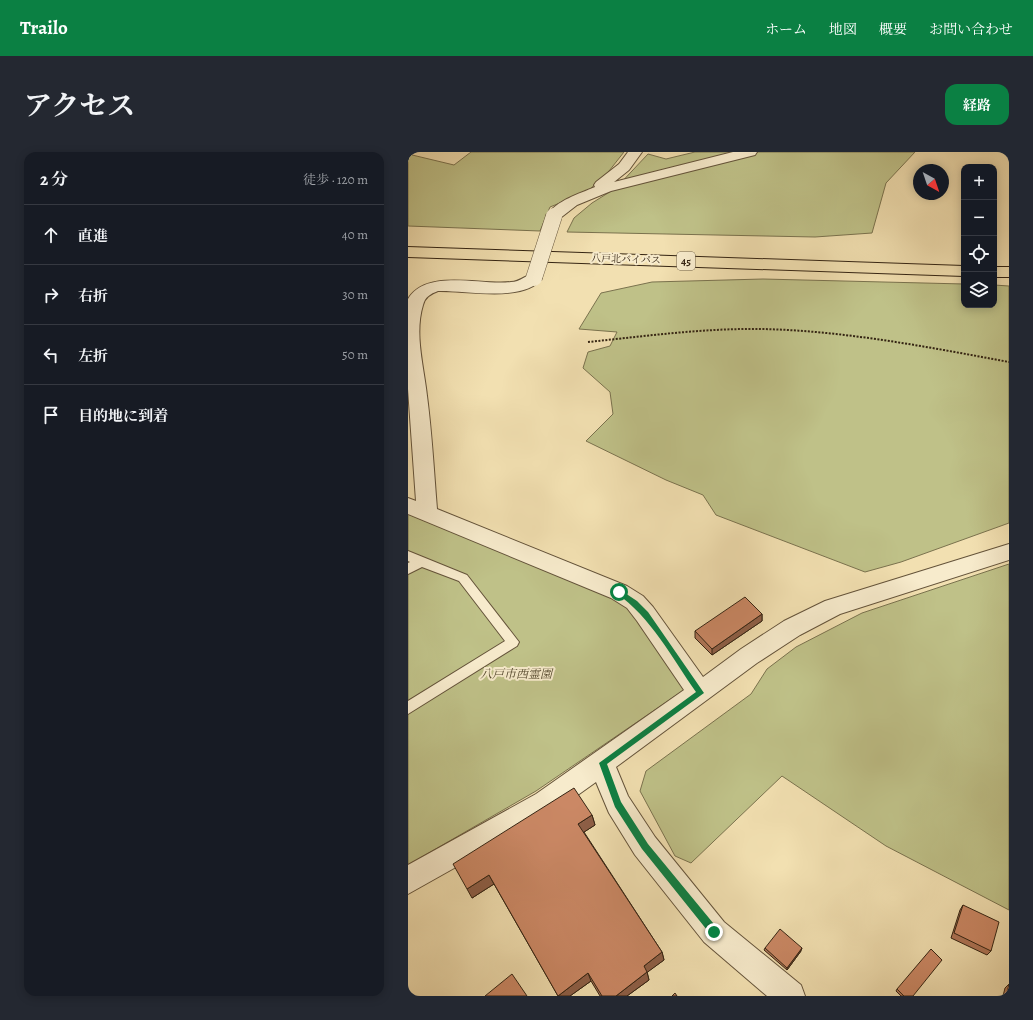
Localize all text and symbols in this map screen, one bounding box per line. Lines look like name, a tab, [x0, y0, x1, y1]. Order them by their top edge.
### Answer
text: Trailo	[20, 15, 68, 41]
text: ホーム	[765, 20, 807, 39]
text: 地図	[829, 20, 857, 39]
text: 概要	[879, 20, 907, 39]
text: お問い合わせ	[929, 20, 1013, 39]
button: 経路	[945, 84, 1009, 125]
text: アクセス	[24, 87, 135, 125]
north arrow	[913, 164, 949, 200]
map controls	[961, 164, 997, 308]
button: +	[961, 164, 997, 200]
text: 2 分	[40, 168, 68, 191]
text: 徒歩 · 120 m	[303, 171, 368, 188]
button: −	[961, 200, 997, 236]
icon: ahead	[40, 224, 62, 246]
text: 直進	[78, 226, 108, 246]
text: 40 m	[342, 226, 368, 243]
button: locate	[961, 236, 997, 272]
street label: 八戸北バイパス	[591, 251, 661, 267]
road number: 45	[677, 252, 695, 270]
button: layers	[961, 272, 997, 308]
icon: right	[40, 284, 62, 306]
text: 右折	[78, 286, 108, 306]
text: 30 m	[342, 286, 368, 303]
icon: left	[40, 344, 62, 366]
text: 左折	[78, 346, 108, 366]
text: 50 m	[342, 346, 368, 363]
icon: arrive	[40, 404, 62, 426]
text: 目的地に到着	[78, 406, 168, 426]
route start	[610, 583, 628, 601]
park label: 八戸市西霊園	[480, 666, 554, 682]
route end	[705, 923, 723, 941]

